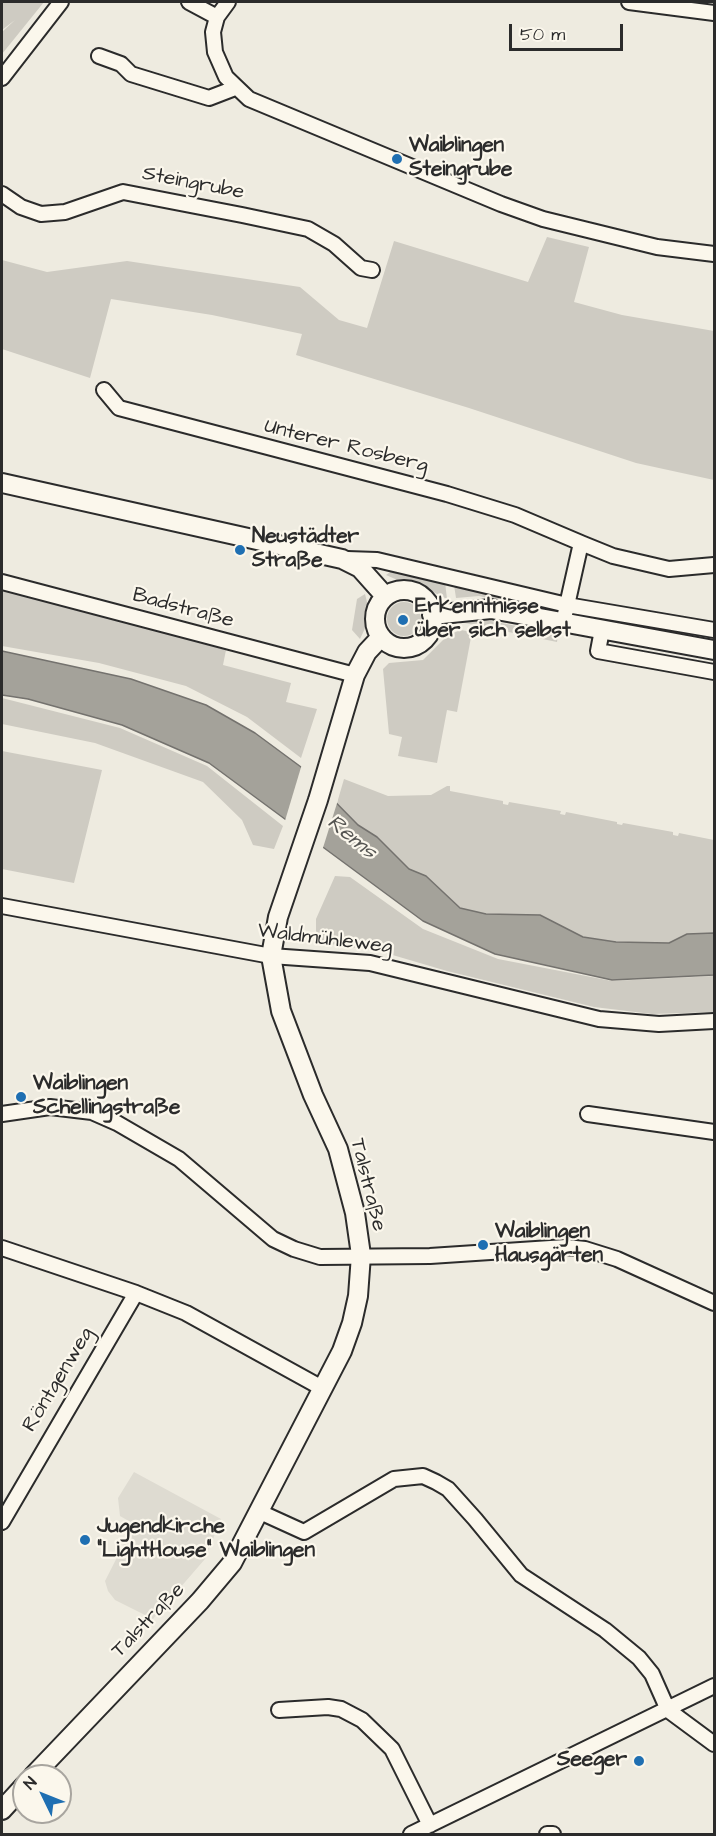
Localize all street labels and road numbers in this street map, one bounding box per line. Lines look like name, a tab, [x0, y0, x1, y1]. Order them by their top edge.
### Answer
street label: Steingrube	[140, 162, 246, 206]
street label: Unterer Rosberg	[261, 414, 431, 480]
street label: Badstraße	[130, 583, 236, 635]
street label: Waldmühleweg	[256, 919, 394, 961]
street label: Talstraße	[343, 1136, 391, 1234]
street label: Röntgenweg	[18, 1323, 100, 1437]
street label: Talstraße	[107, 1578, 191, 1664]

